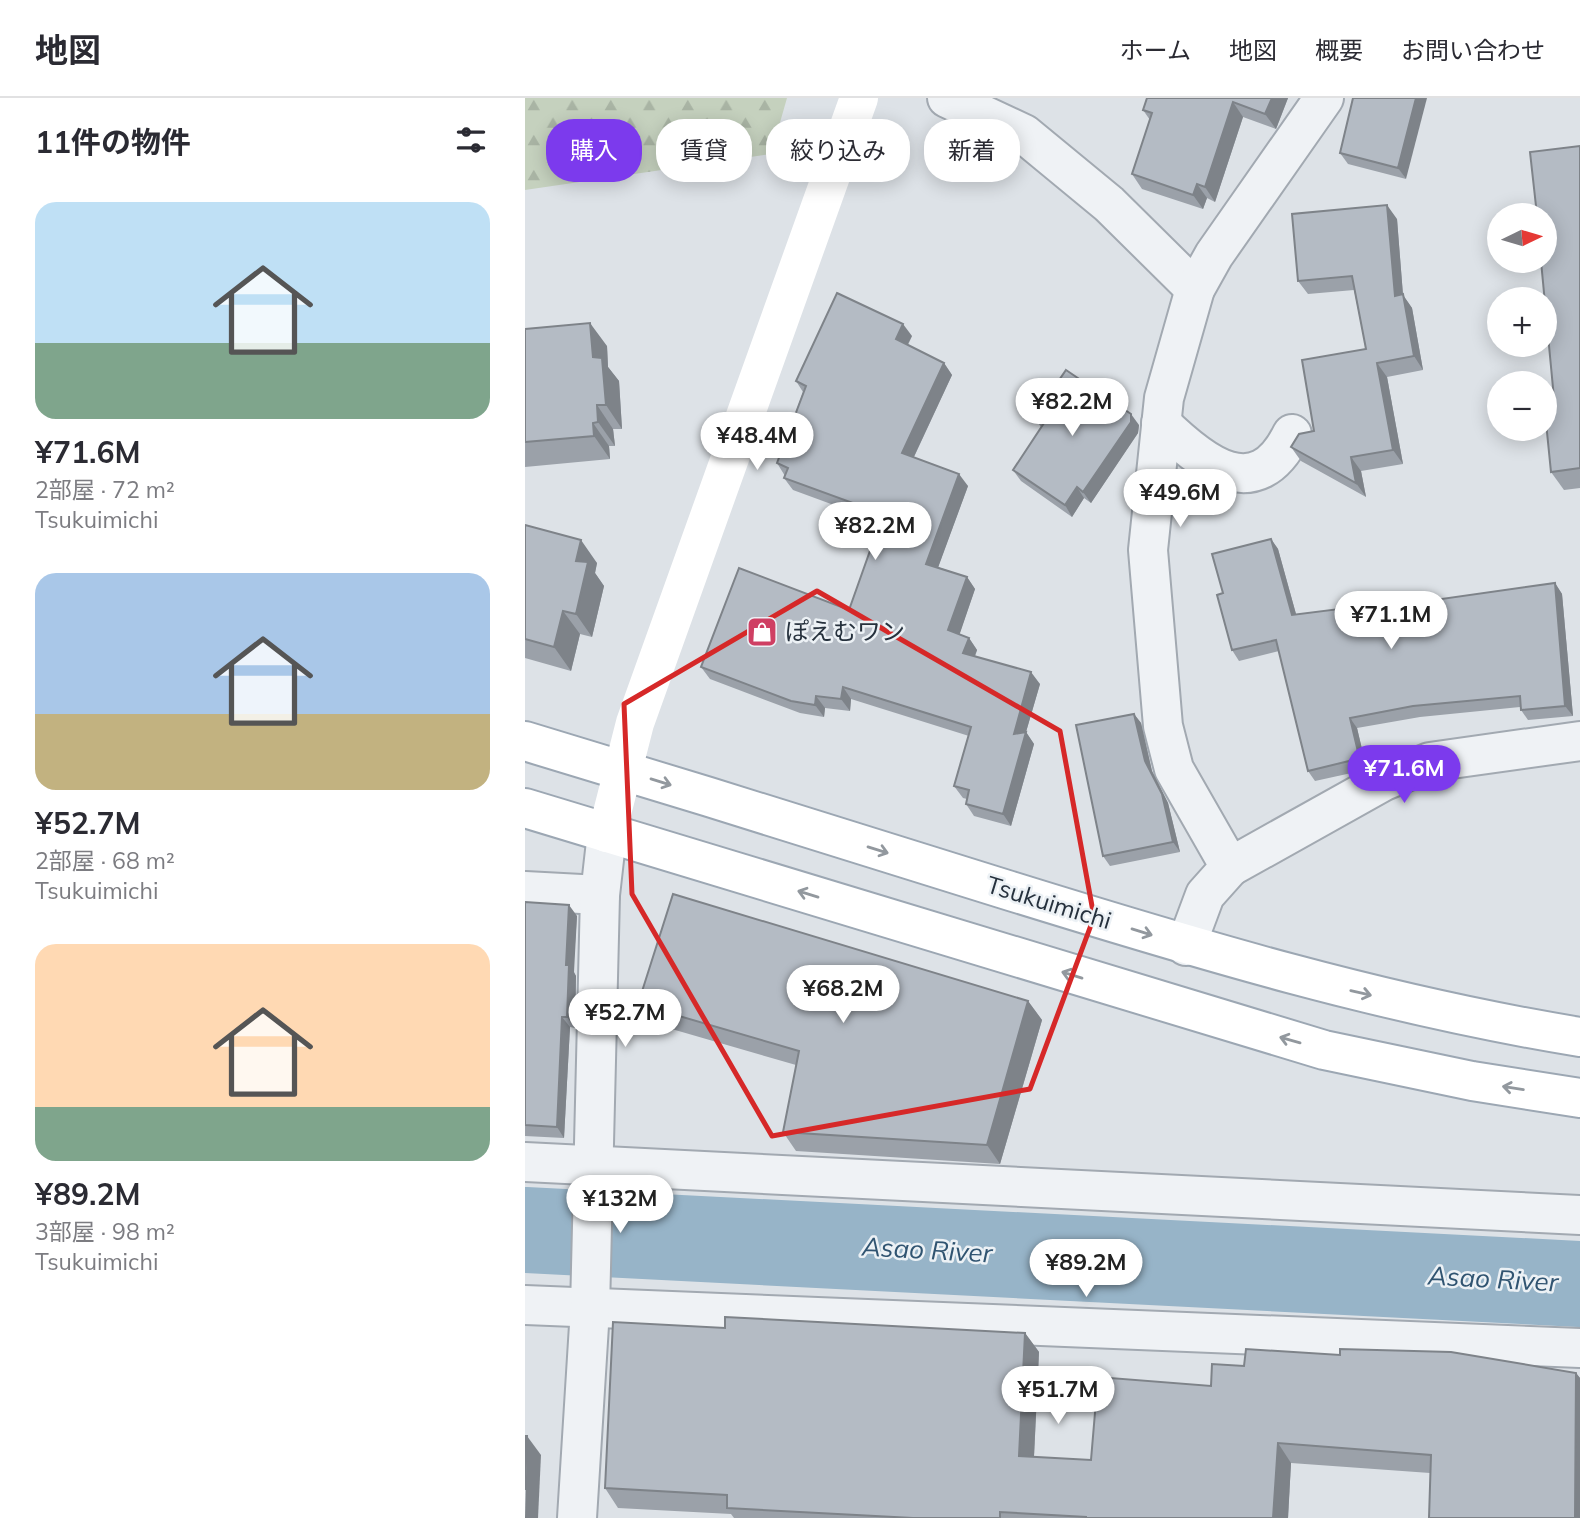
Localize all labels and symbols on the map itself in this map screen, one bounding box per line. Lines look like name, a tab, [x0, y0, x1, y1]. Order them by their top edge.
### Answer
north arrow	[1487, 203, 1557, 273]
pin: ¥82.2M	[1015, 378, 1129, 438]
pin: ¥48.4M	[700, 412, 814, 472]
pin: ¥49.6M	[1123, 470, 1237, 529]
pin: ¥82.2M	[818, 503, 932, 562]
pin: ¥71.1M	[1334, 592, 1448, 651]
shop icon: ぽえむワン	[745, 615, 779, 649]
place label: ぽえむワン	[785, 616, 905, 646]
pin: ¥71.6M	[1347, 746, 1461, 805]
one-way arrow	[649, 776, 671, 789]
one-way arrow	[867, 844, 889, 857]
street label: Tsukuimichi	[983, 869, 1115, 935]
one-way arrow	[797, 887, 819, 900]
one-way arrow	[1130, 926, 1152, 939]
pin: ¥68.2M	[786, 965, 900, 1025]
one-way arrow	[1061, 968, 1083, 981]
one-way arrow	[1349, 987, 1372, 1001]
pin: ¥52.7M	[568, 990, 682, 1049]
one-way arrow	[1279, 1033, 1302, 1046]
one-way arrow	[1502, 1081, 1524, 1094]
pin: ¥132M	[571, 1176, 669, 1235]
water label: Asao River	[860, 1230, 995, 1269]
pin: ¥89.2M	[1029, 1240, 1143, 1299]
water label: Asao River	[1426, 1259, 1561, 1298]
pin: ¥51.7M	[1001, 1366, 1115, 1426]

